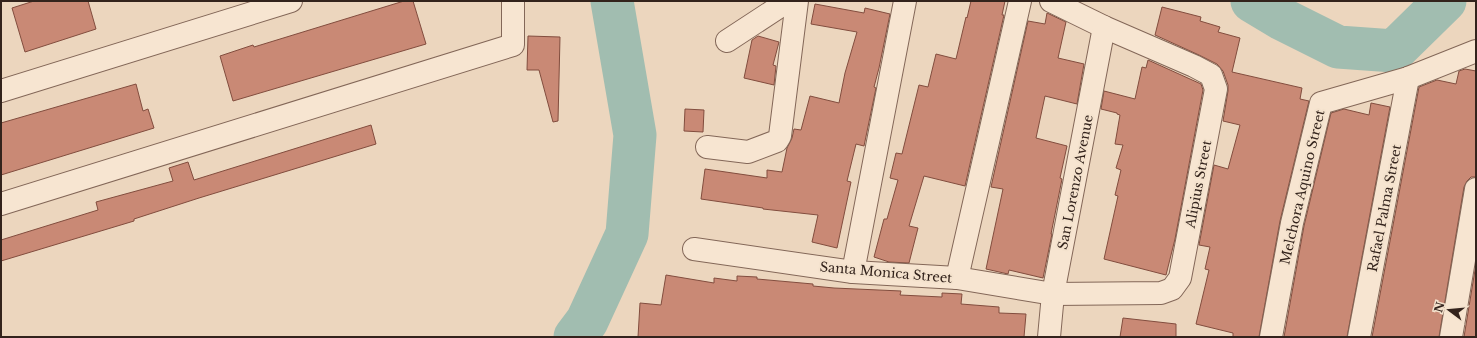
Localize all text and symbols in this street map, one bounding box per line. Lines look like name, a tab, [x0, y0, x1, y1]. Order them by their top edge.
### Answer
street label: Melchora Aquino Street	[1276, 108, 1329, 266]
street label: San Lorenzo Avenue	[1054, 113, 1097, 251]
street label: Alipius Street	[1181, 139, 1215, 231]
street label: Rafael Palma Street	[1364, 143, 1405, 273]
street label: Santa Monica Street	[819, 258, 953, 287]
north arrow	[1429, 290, 1469, 330]
text: N	[1431, 300, 1448, 314]

